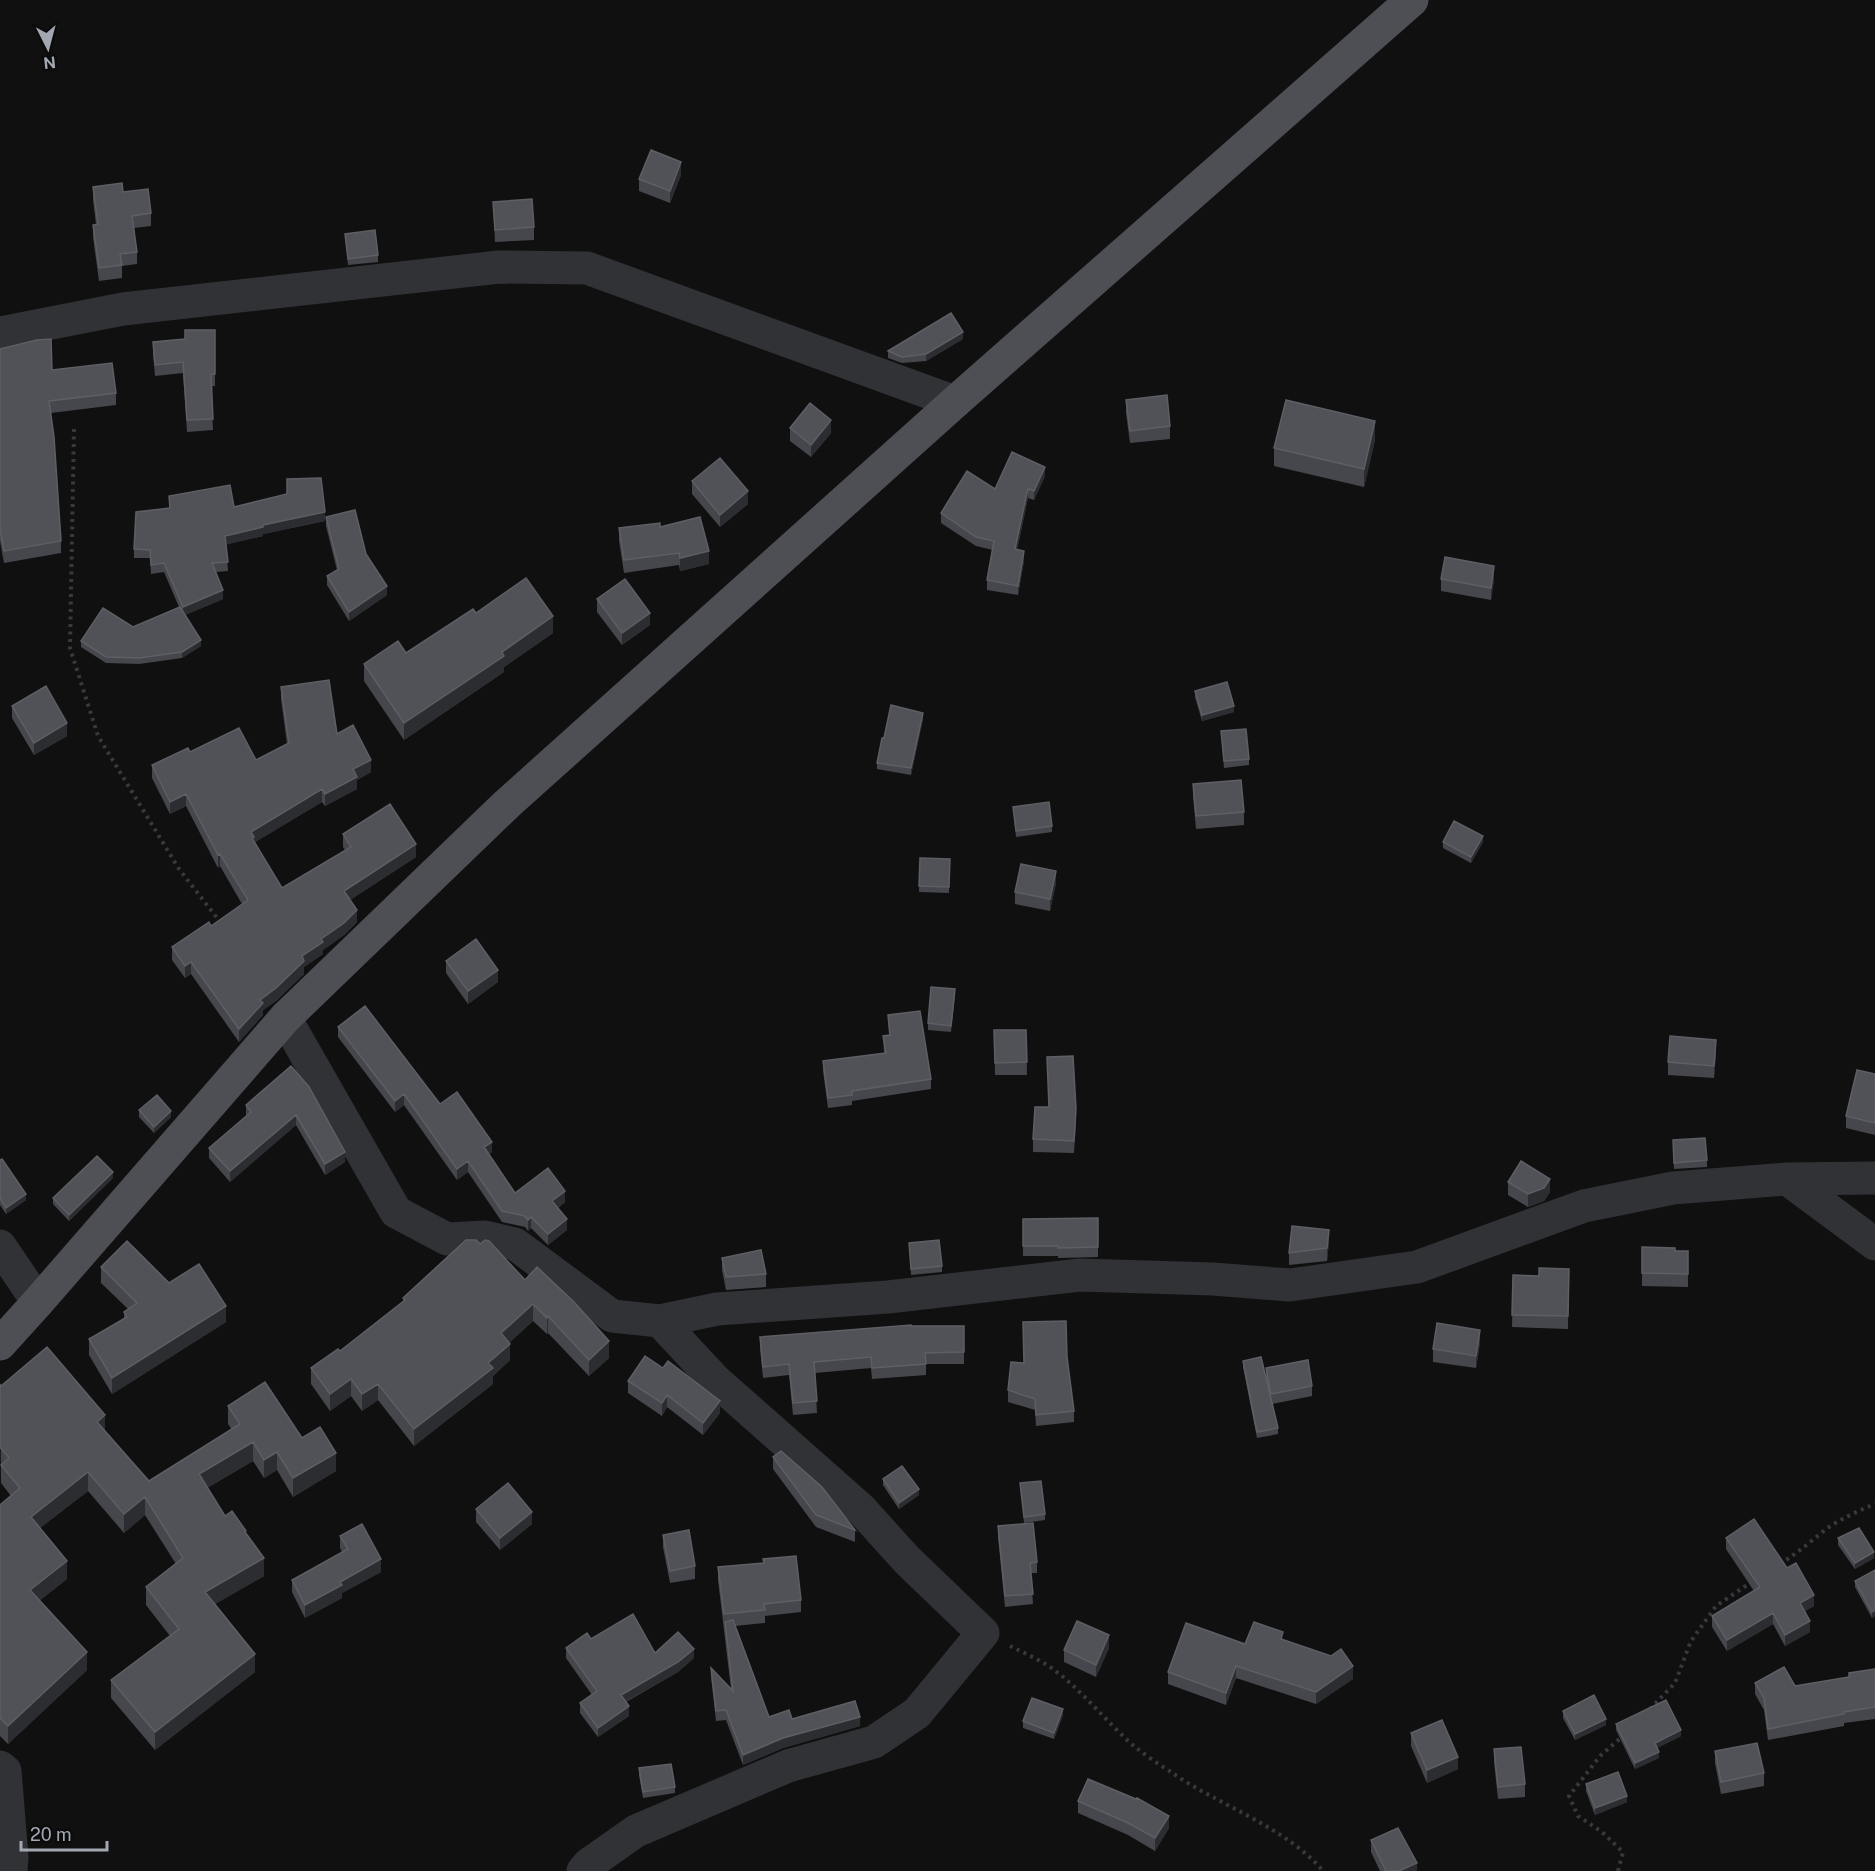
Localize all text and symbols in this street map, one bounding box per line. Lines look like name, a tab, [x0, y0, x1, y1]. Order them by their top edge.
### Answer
north arrow	[18, 18, 78, 78]
text: N	[42, 52, 57, 73]
scale bar	[21, 1814, 106, 1852]
text: 20 m	[30, 1824, 72, 1845]

